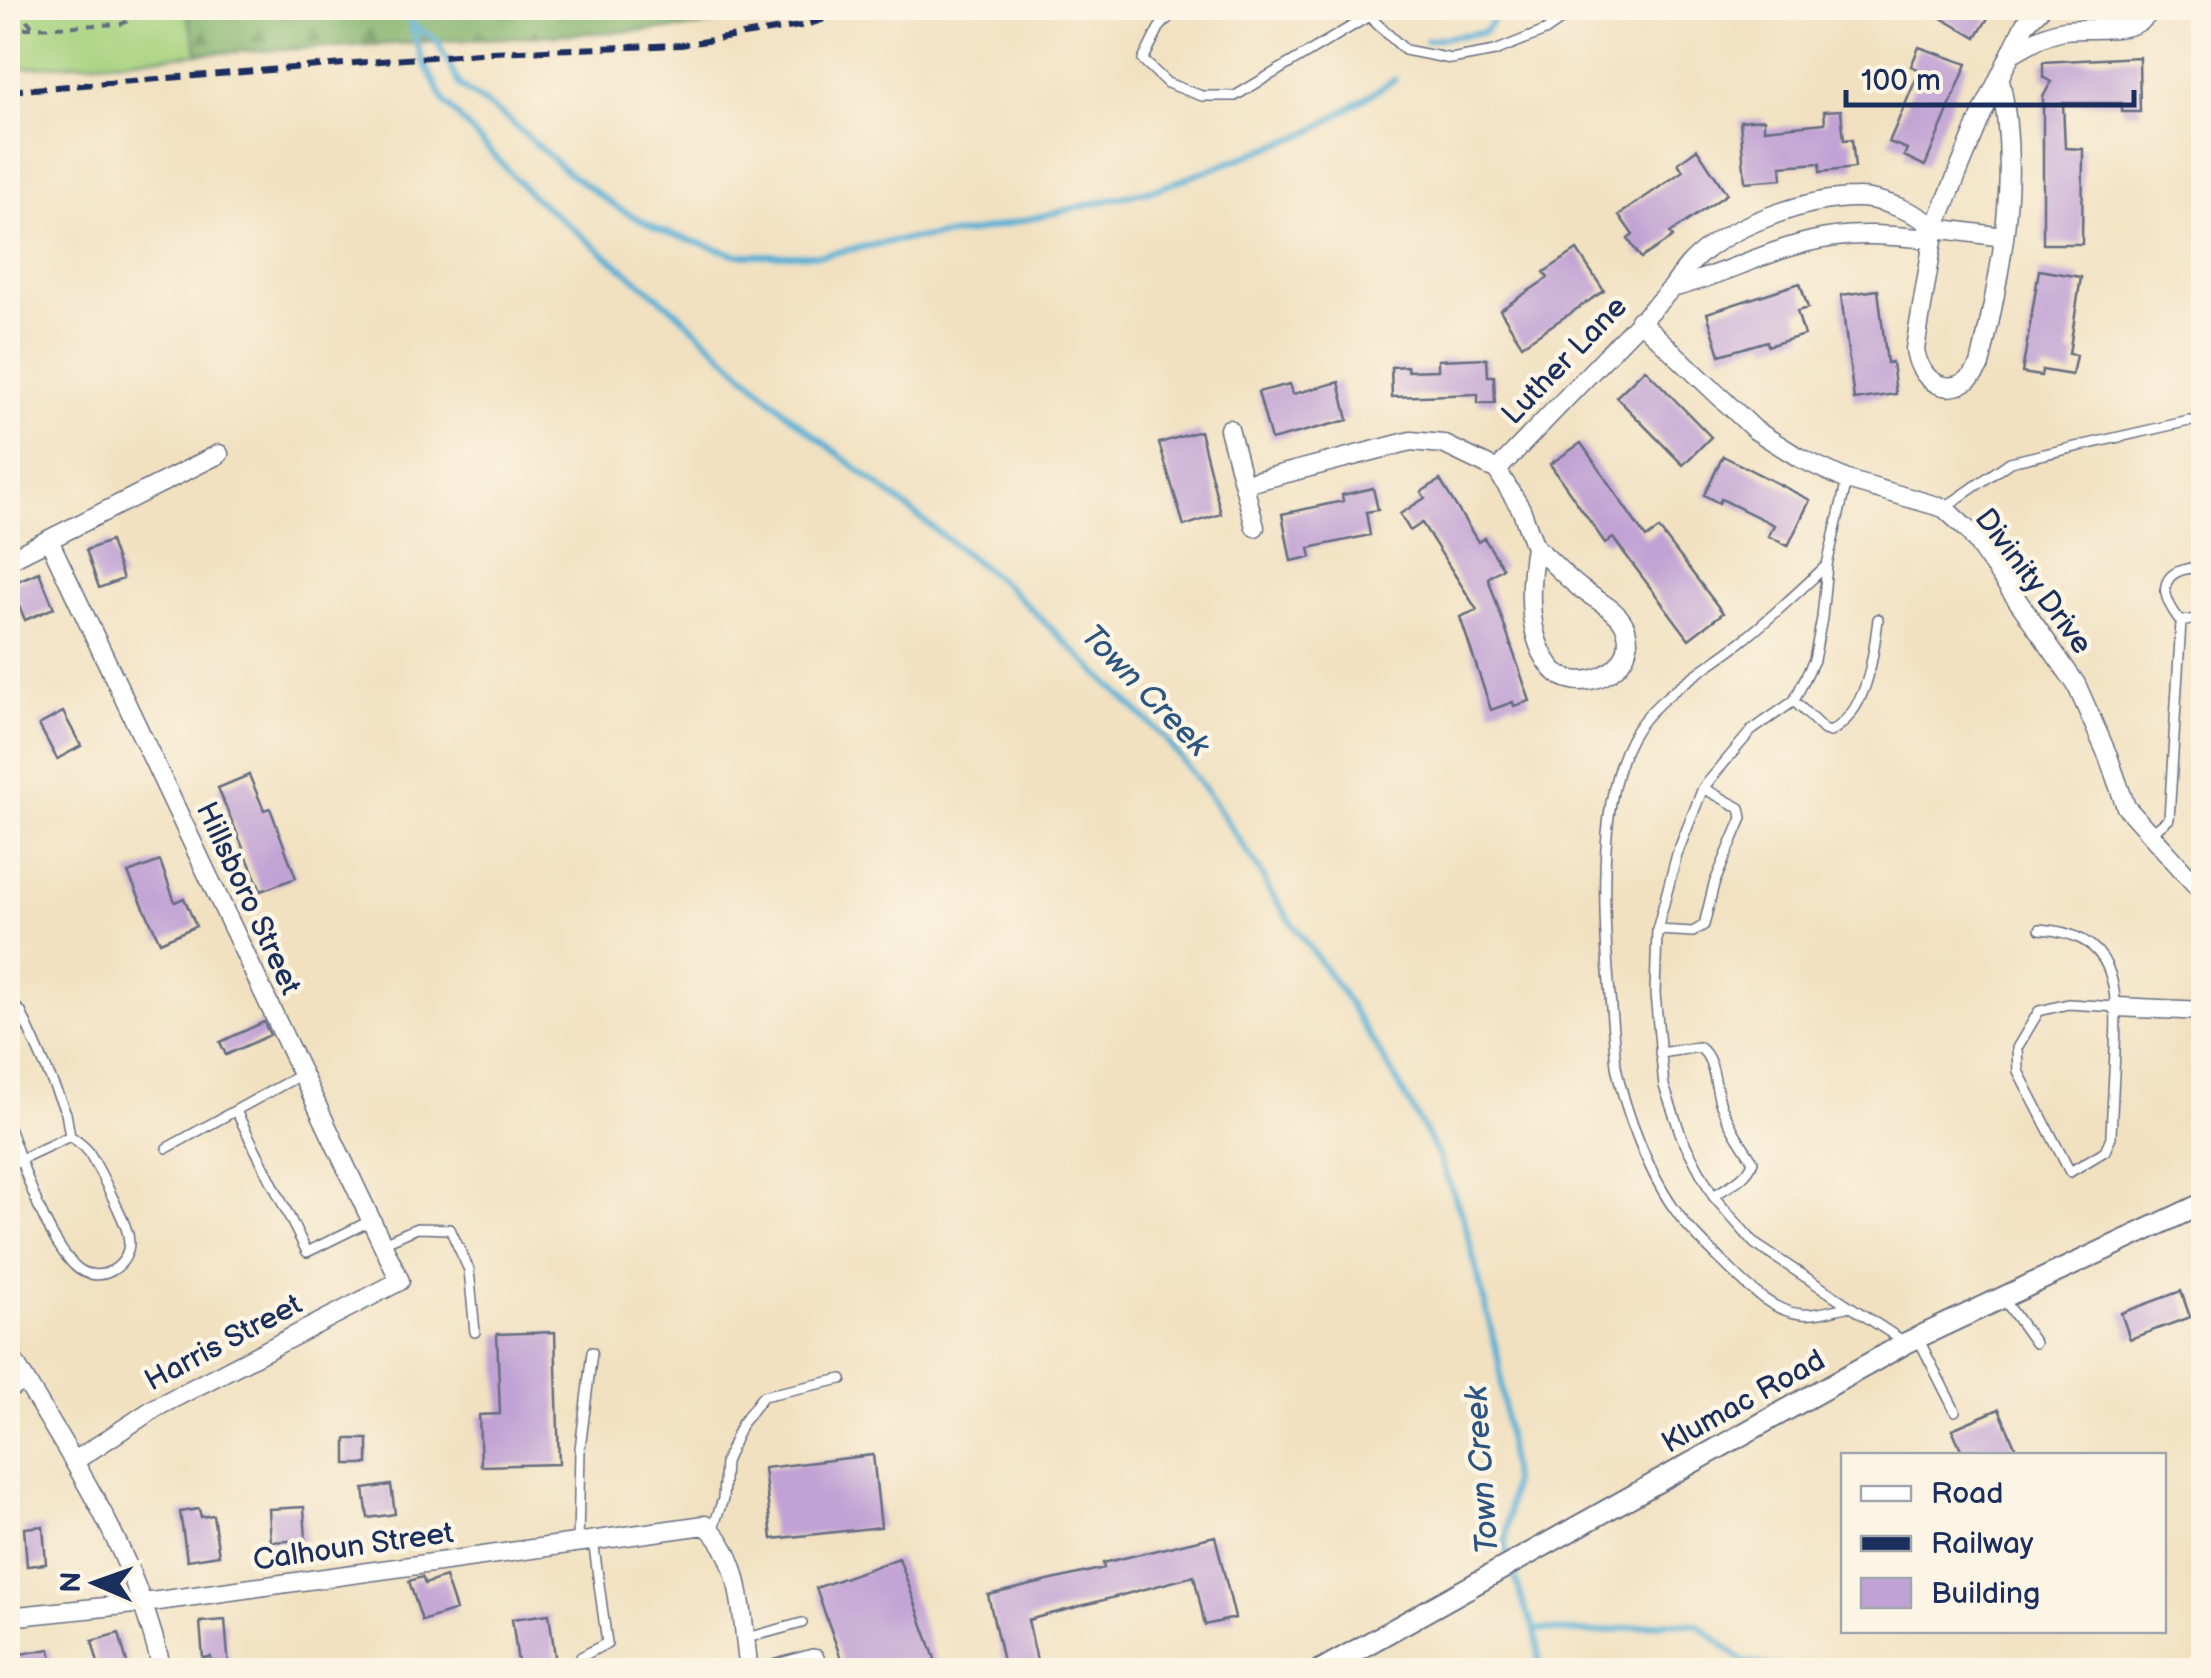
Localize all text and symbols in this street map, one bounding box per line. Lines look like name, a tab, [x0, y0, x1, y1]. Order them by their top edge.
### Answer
scale bar	[1846, 45, 2134, 107]
text: 100 m	[1861, 63, 1941, 99]
street label: Luther Lane	[1495, 289, 1635, 432]
street label: Divinity Drive	[1967, 502, 2100, 661]
water label: Town Creek	[1072, 617, 1218, 766]
street label: Hillsboro Street	[188, 796, 308, 1000]
street label: Harris Street	[139, 1287, 308, 1399]
street label: Klumac Road	[1656, 1342, 1831, 1462]
water label: Town Creek	[1457, 1383, 1508, 1555]
legend	[1841, 1453, 2166, 1633]
text: Road	[1931, 1476, 2004, 1512]
street label: Calhoun Street	[251, 1515, 456, 1579]
text: Railway	[1931, 1526, 2034, 1562]
north arrow	[45, 1533, 145, 1633]
text: N	[55, 1571, 88, 1593]
text: Building	[1931, 1576, 2040, 1612]

